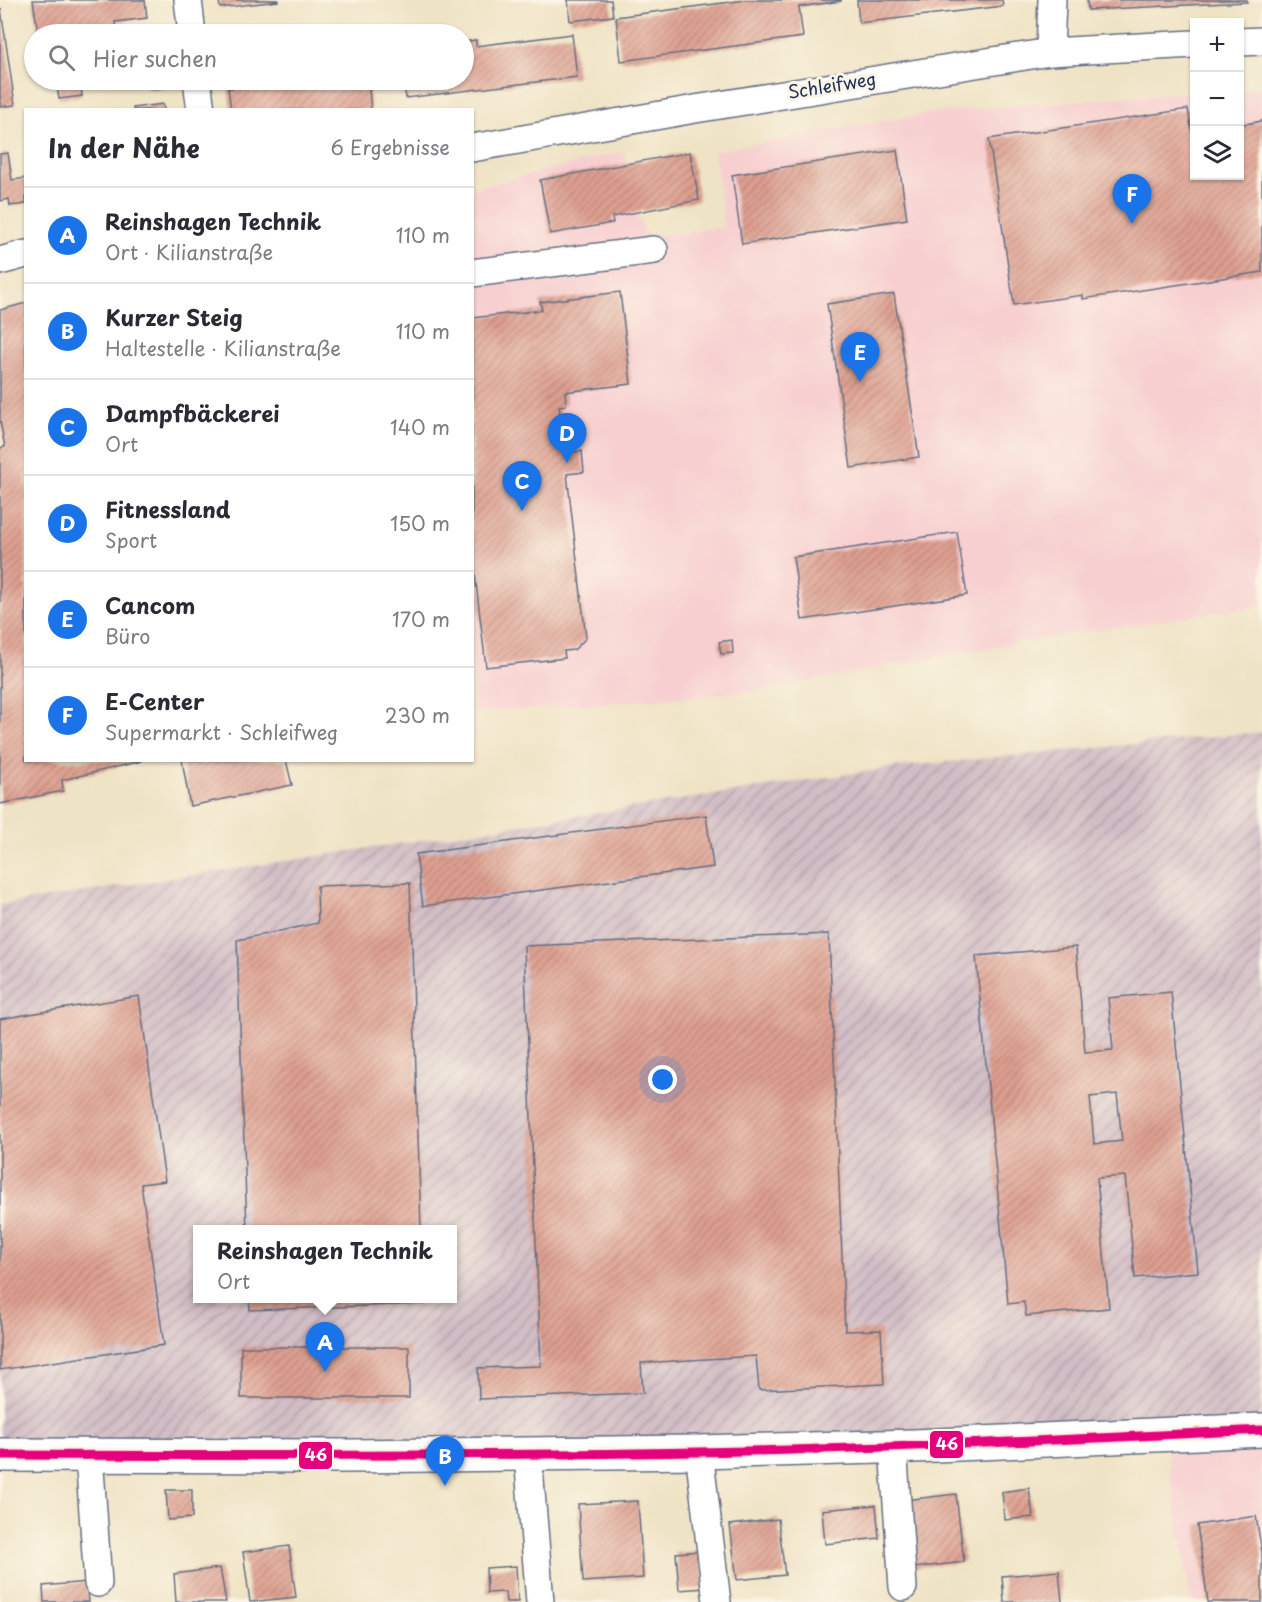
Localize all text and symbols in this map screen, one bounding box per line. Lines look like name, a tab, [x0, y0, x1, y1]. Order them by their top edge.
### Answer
map controls	[1190, 18, 1244, 180]
button: +	[1190, 18, 1244, 72]
search box	[24, 24, 474, 90]
icon: search	[45, 41, 78, 74]
text: Hier suchen	[93, 41, 217, 74]
street label: Schleifweg	[786, 64, 878, 105]
button: −	[1190, 72, 1244, 126]
button: layers	[1190, 126, 1244, 180]
text: In der Nähe	[48, 128, 200, 167]
text: 6 Ergebnisse	[330, 132, 450, 162]
pin: F	[1112, 174, 1152, 224]
text: Reinshagen Technik	[105, 204, 321, 237]
text: A	[60, 220, 75, 250]
text: 110 m	[396, 220, 450, 250]
text: Ort · Kilianstraße	[105, 237, 273, 267]
text: Kurzer Steig	[105, 300, 243, 333]
text: B	[61, 316, 74, 346]
text: 110 m	[396, 316, 450, 346]
pin: E	[840, 332, 880, 382]
text: Haltestelle · Kilianstraße	[105, 333, 341, 363]
text: Dampfbäckerei	[105, 396, 280, 429]
text: C	[60, 412, 75, 442]
text: 140 m	[390, 412, 450, 442]
pin: D	[548, 414, 586, 463]
text: Ort	[105, 429, 138, 459]
pin: C	[502, 462, 542, 511]
text: Fitnessland	[105, 492, 230, 525]
text: D	[60, 508, 75, 538]
text: 150 m	[390, 508, 450, 538]
text: Sport	[105, 525, 157, 555]
text: Cancom	[105, 588, 195, 621]
text: E	[61, 604, 74, 634]
text: 170 m	[392, 604, 450, 634]
text: Büro	[105, 621, 150, 651]
text: E-Center	[105, 684, 204, 717]
text: F	[62, 700, 73, 730]
text: 230 m	[385, 700, 450, 730]
text: Supermarkt · Schleifweg	[105, 717, 338, 747]
your location	[648, 1065, 677, 1094]
popup	[193, 1225, 457, 1303]
text: Reinshagen Technik	[217, 1233, 433, 1266]
text: Ort	[217, 1266, 250, 1296]
pin: A	[306, 1322, 344, 1372]
line badge: 46	[929, 1430, 964, 1459]
text: 46	[936, 1431, 958, 1455]
pin: B	[426, 1436, 464, 1486]
line badge: 46	[298, 1441, 333, 1470]
text: 46	[305, 1442, 327, 1466]

